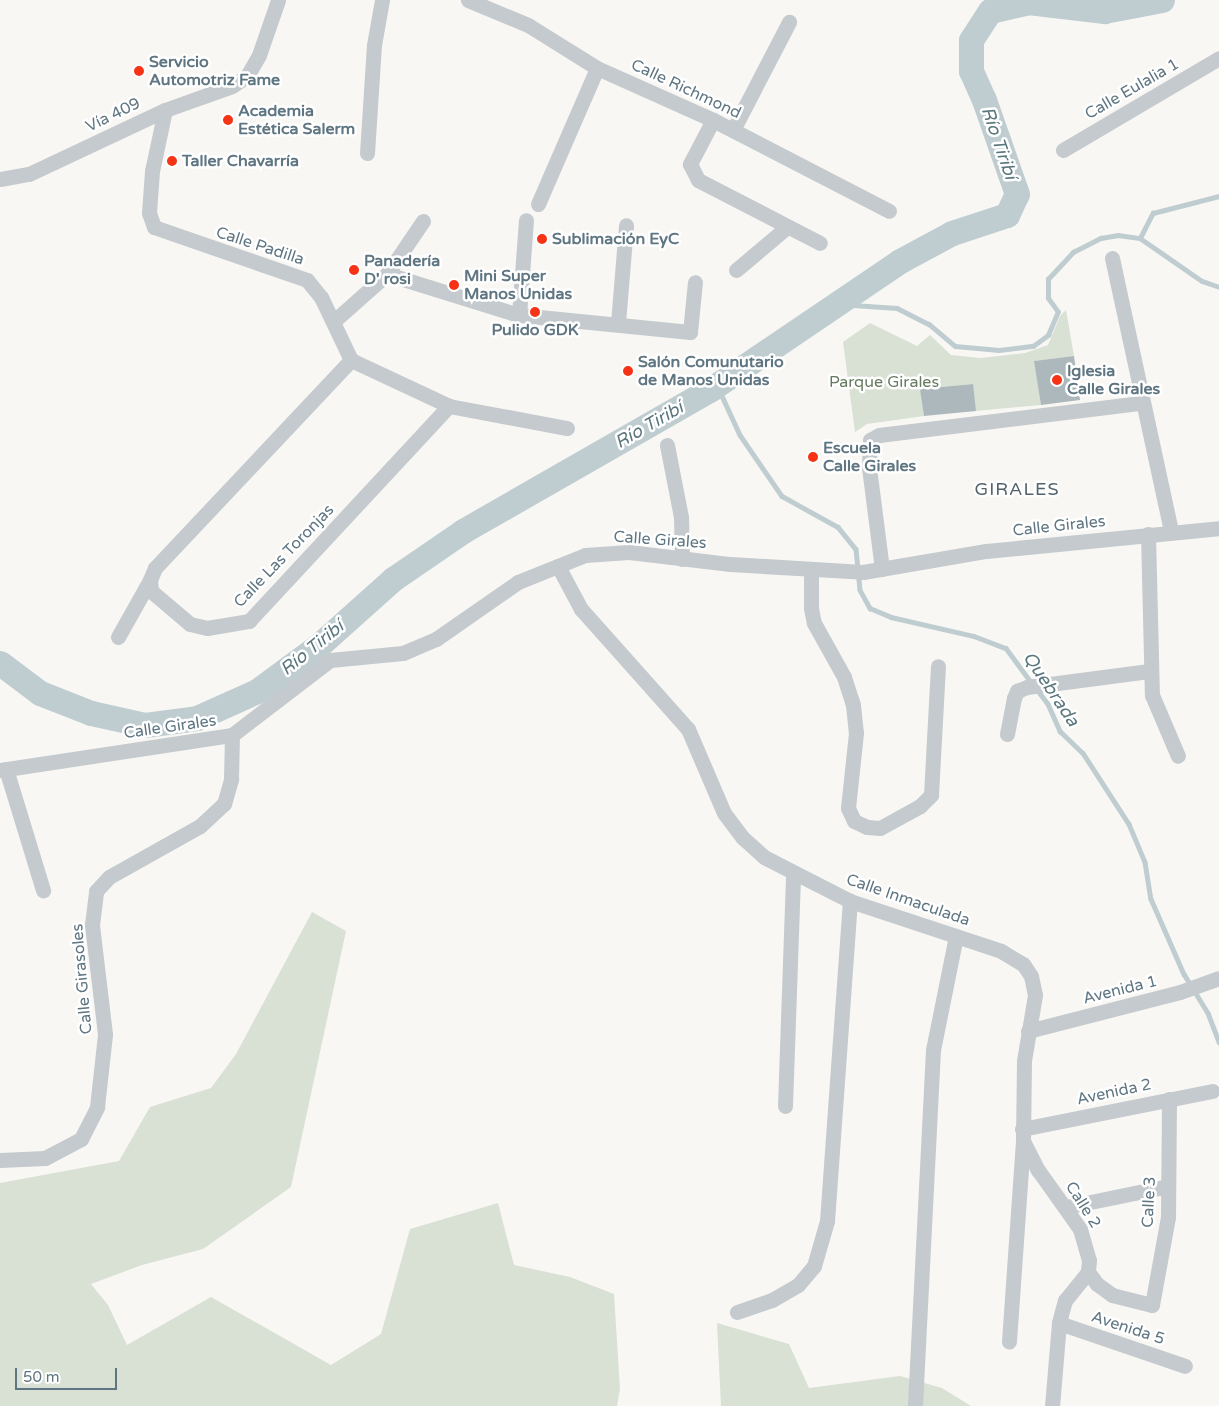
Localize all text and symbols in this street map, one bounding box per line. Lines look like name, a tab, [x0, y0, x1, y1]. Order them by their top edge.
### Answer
place label: Servicio Automotriz Fame	[149, 52, 280, 90]
street label: Calle Eulalia 1	[1082, 54, 1182, 124]
street label: Calle Richmond	[628, 55, 744, 123]
marker: Servicio Automotriz Fame	[133, 65, 145, 77]
street label: Vía 409	[83, 94, 143, 136]
place label: Academia Estética Salerm	[238, 101, 355, 139]
water label: Río Tiribí	[977, 104, 1021, 182]
marker: Academia Estética Salerm	[222, 114, 234, 126]
place label: Taller Chavarría	[182, 151, 299, 171]
marker: Taller Chavarría	[166, 155, 178, 167]
street label: Calle Padilla	[213, 223, 307, 269]
place label: Sublimación EyC	[552, 229, 679, 249]
marker: Sublimación EyC	[536, 233, 548, 245]
place label: Panadería D' rosi	[364, 251, 440, 289]
marker: Panadería D' rosi	[348, 264, 360, 276]
place label: Mini Super Manos Unidas	[464, 266, 572, 304]
marker: Mini Super Manos Unidas	[448, 279, 460, 291]
marker: Pulido GDK	[529, 306, 541, 318]
place label: Pulido GDK	[491, 320, 579, 340]
place label: Salón Comunutario de Manos Unidas	[638, 352, 784, 390]
place label: Iglesia Calle Girales	[1067, 361, 1160, 399]
marker: Salón Comunutario de Manos Unidas	[622, 365, 634, 377]
park label: Parque Girales	[829, 372, 939, 392]
marker: Iglesia Calle Girales	[1051, 374, 1063, 386]
water label: Río Tiribí	[611, 397, 687, 453]
place label: Escuela Calle Girales	[823, 438, 916, 476]
marker: Escuela Calle Girales	[807, 451, 819, 463]
district label: GIRALES	[974, 478, 1060, 500]
street label: Calle Las Toronjas	[230, 500, 338, 612]
street label: Calle Girales	[1012, 512, 1106, 540]
street label: Calle Girales	[613, 527, 707, 553]
water label: Río Tiribí	[276, 616, 348, 680]
water label: Quebrada	[1018, 648, 1084, 730]
street label: Calle Girales	[123, 711, 217, 743]
street label: Calle Inmaculada	[844, 870, 972, 930]
street label: Calle Girasoles	[68, 923, 96, 1035]
street label: Avenida 1	[1081, 972, 1159, 1008]
street label: Avenida 2	[1075, 1075, 1153, 1109]
street label: Calle 3	[1138, 1176, 1160, 1228]
street label: Calle 2	[1061, 1178, 1105, 1232]
street label: Avenida 5	[1089, 1307, 1167, 1349]
scale bar	[18, 1358, 120, 1390]
text: 50 m	[23, 1368, 60, 1386]

